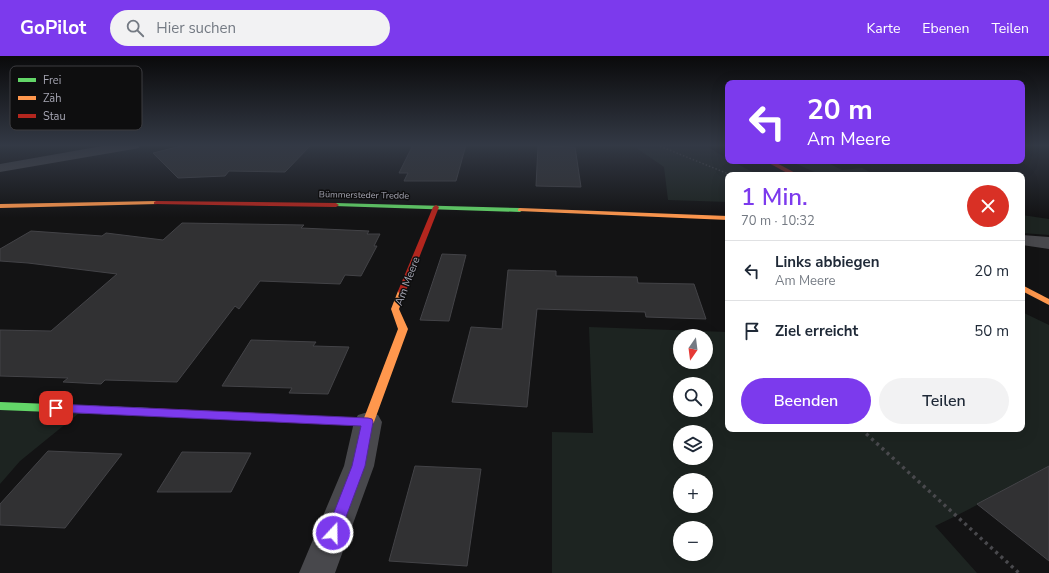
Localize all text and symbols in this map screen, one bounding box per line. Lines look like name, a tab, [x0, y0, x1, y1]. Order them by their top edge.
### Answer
search box	[110, 10, 390, 46]
text: GoPilot	[20, 15, 86, 41]
icon: search	[124, 17, 146, 39]
text: Hier suchen	[156, 18, 236, 38]
text: Karte	[867, 19, 900, 38]
text: Ebenen	[922, 19, 969, 38]
text: Teilen	[991, 19, 1029, 38]
legend	[10, 66, 142, 130]
text: Frei	[43, 73, 61, 88]
text: Zäh	[43, 91, 61, 106]
text: 20 m	[807, 91, 873, 129]
icon: left	[741, 96, 793, 148]
text: Stau	[43, 109, 66, 124]
text: Am Meere	[807, 127, 891, 151]
text: 1 Min.	[741, 181, 808, 213]
button: close	[967, 185, 1009, 227]
street label: Bümmersteder Tredde	[319, 188, 409, 202]
text: 70 m · 10:32	[741, 212, 815, 230]
text: Links abbiegen	[775, 252, 879, 272]
street label: Am Meere	[391, 255, 424, 308]
icon: left	[741, 260, 763, 282]
text: 20 m	[974, 261, 1009, 281]
text: Am Meere	[775, 272, 835, 290]
icon: arrive	[741, 320, 763, 342]
text: Ziel erreicht	[775, 321, 858, 341]
text: 50 m	[974, 321, 1009, 341]
north arrow	[673, 329, 713, 369]
map controls	[673, 329, 713, 561]
button: search	[673, 377, 713, 417]
button: Beenden	[741, 378, 871, 424]
button: Teilen	[879, 378, 1009, 424]
pin	[39, 391, 73, 425]
icon: arrive	[45, 397, 67, 419]
button: layers	[673, 425, 713, 465]
button: +	[673, 473, 713, 513]
position arrow	[312, 512, 354, 554]
button: −	[673, 521, 713, 561]

